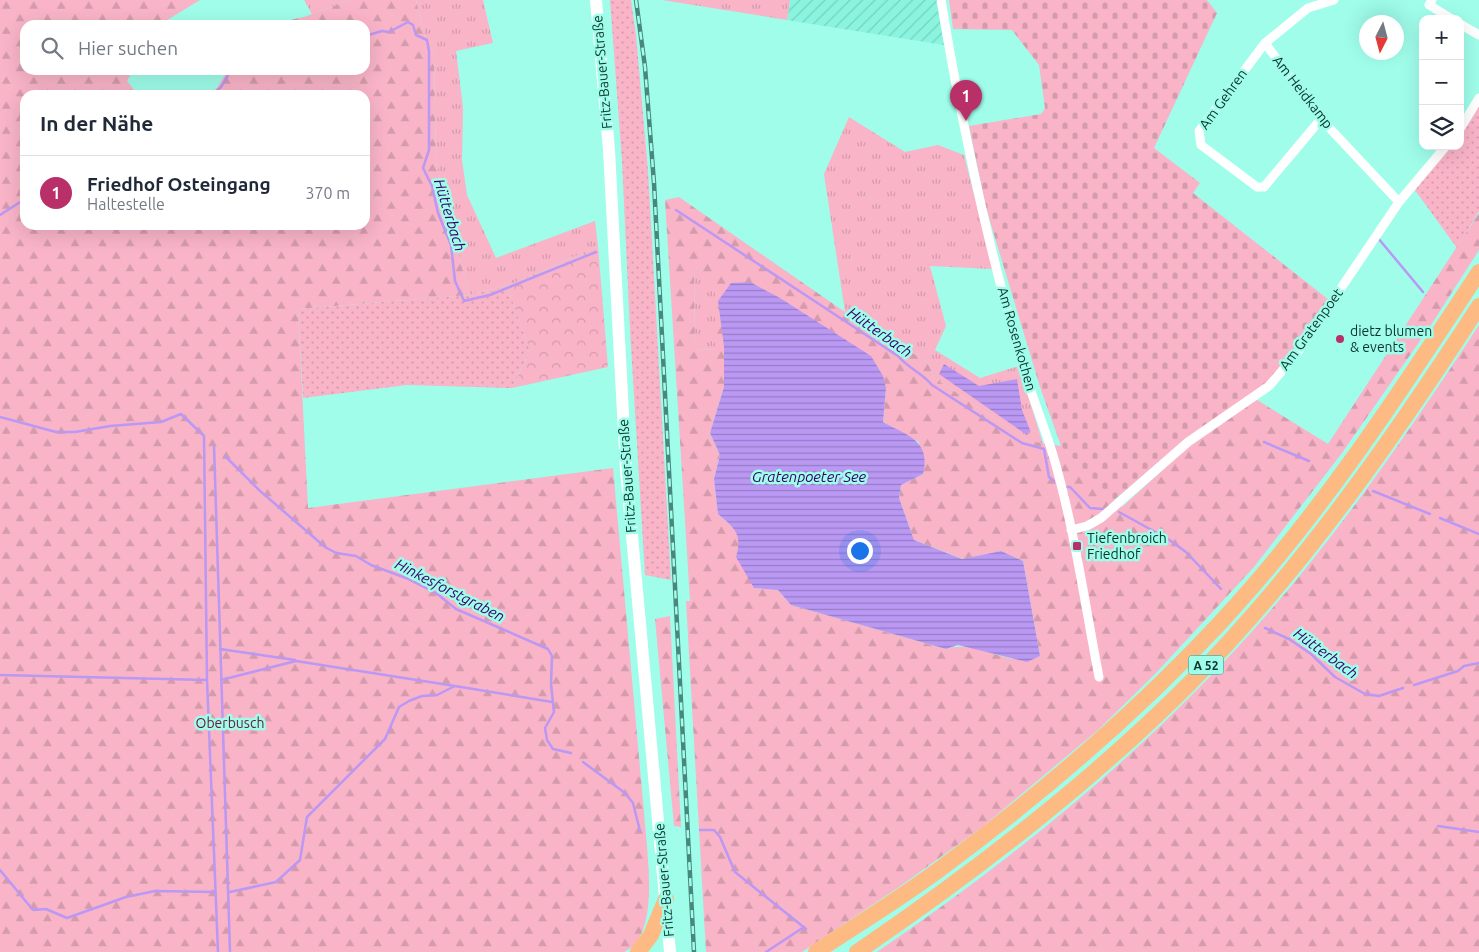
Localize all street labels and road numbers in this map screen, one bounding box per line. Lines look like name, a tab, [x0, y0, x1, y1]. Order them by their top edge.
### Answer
street label: Fritz-Bauer-Straße	[589, 14, 615, 130]
street label: Am Heidkamp	[1270, 52, 1336, 132]
street label: Am Gehren	[1196, 66, 1250, 132]
street label: Am Rosenkothen	[995, 285, 1039, 393]
street label: Am Gratenpoet	[1276, 285, 1346, 373]
street label: Fritz-Bauer-Straße	[615, 418, 639, 534]
road number: A 52	[1188, 656, 1224, 674]
street label: Fritz-Bauer-Straße	[651, 822, 677, 938]

